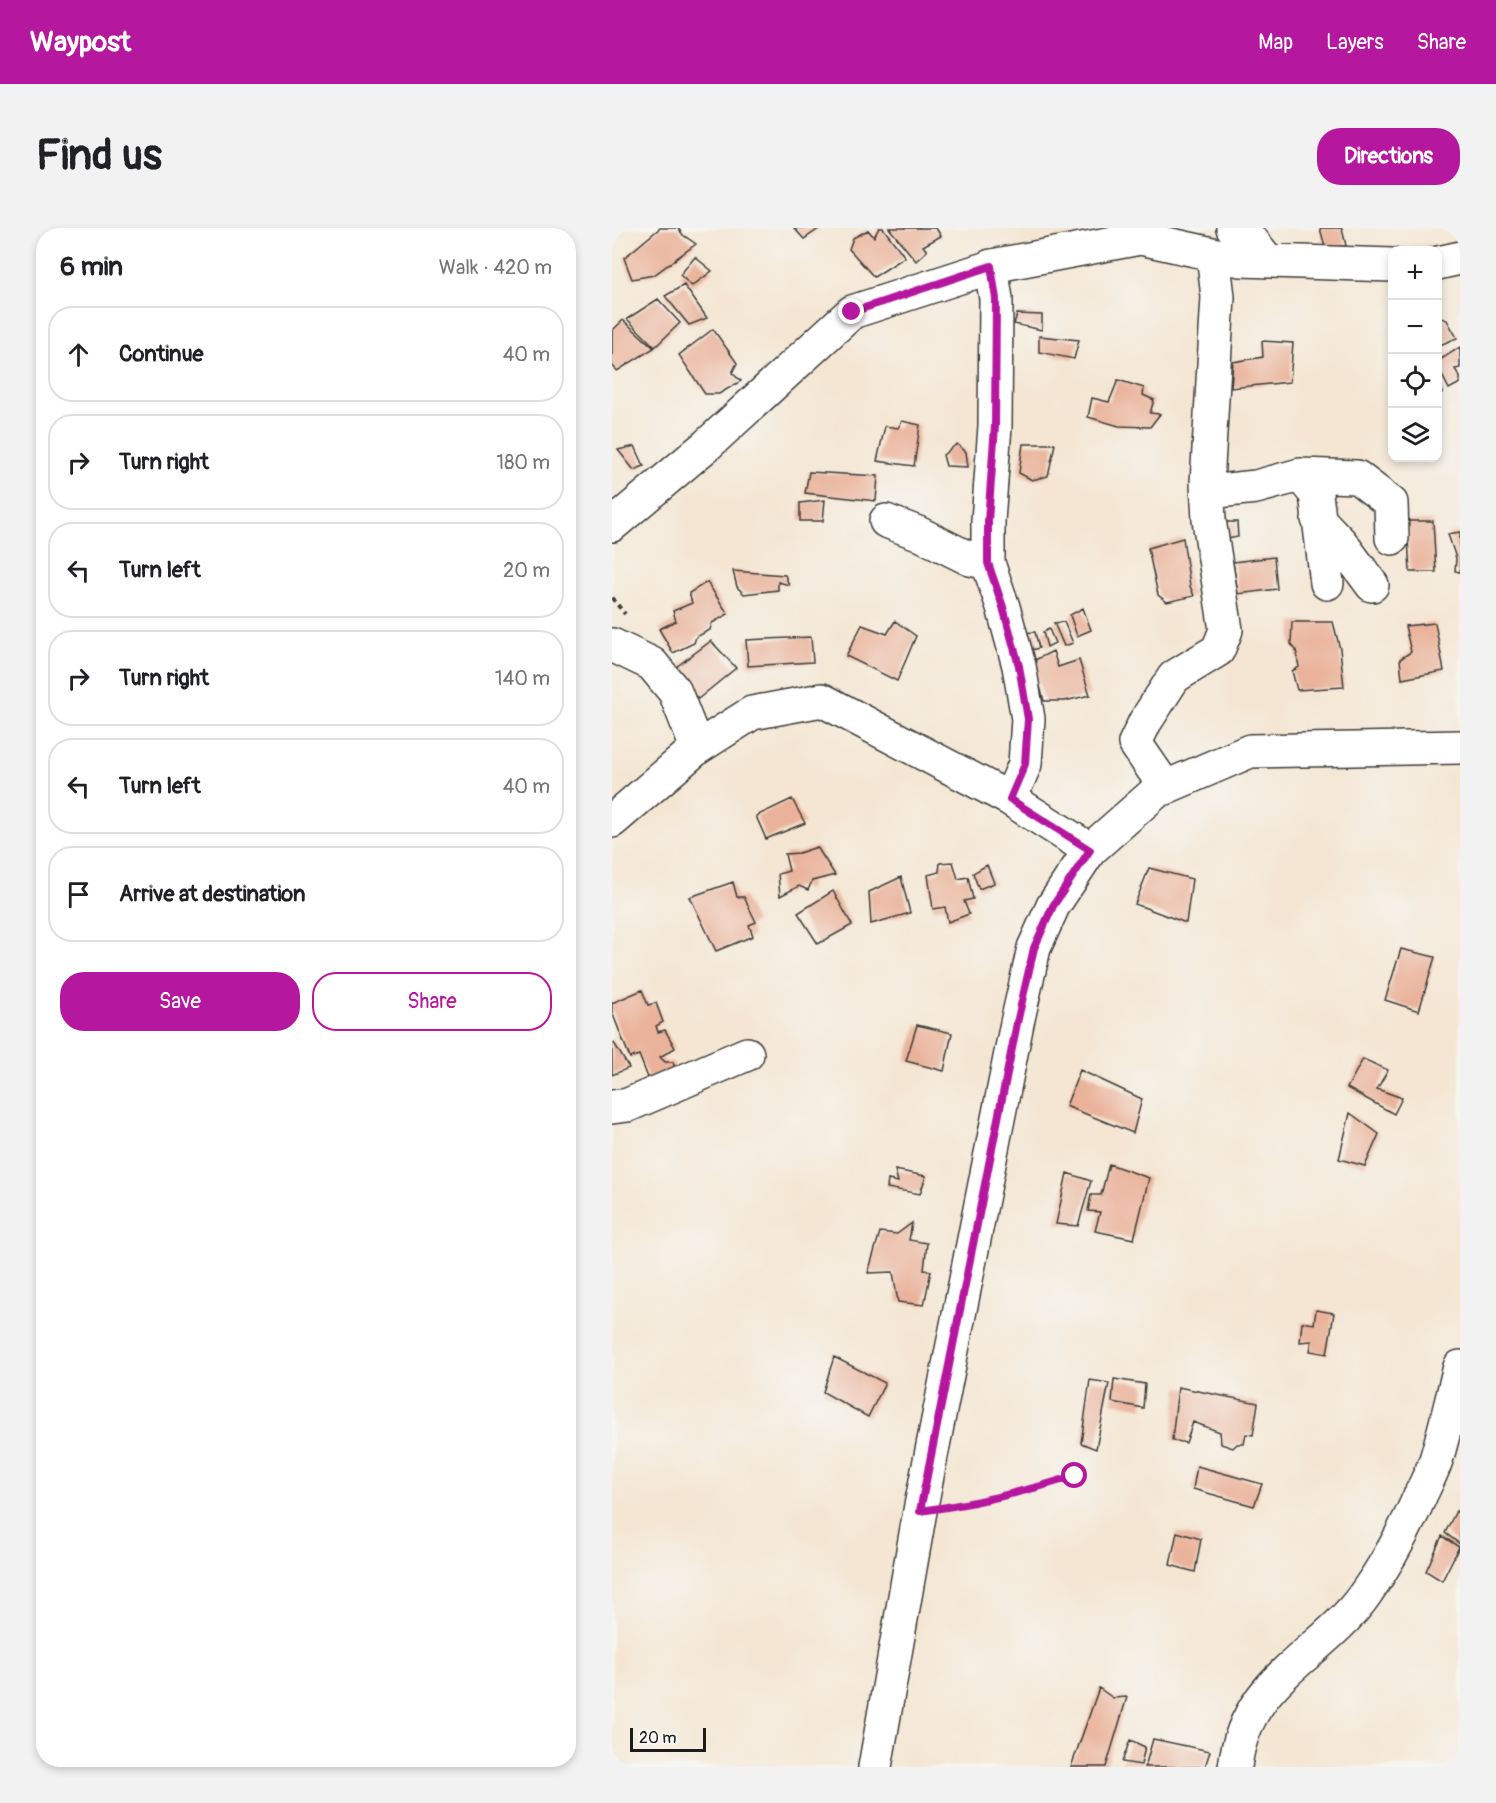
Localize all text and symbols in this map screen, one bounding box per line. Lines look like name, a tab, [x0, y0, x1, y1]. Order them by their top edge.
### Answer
text: Waypost	[30, 25, 131, 60]
text: Map	[1258, 29, 1293, 56]
text: Layers	[1326, 29, 1384, 56]
text: Share	[1417, 29, 1466, 56]
button: Directions	[1317, 128, 1460, 185]
text: Find us	[36, 130, 162, 182]
map controls	[1388, 246, 1442, 462]
button: +	[1388, 246, 1442, 300]
text: 6 min	[60, 251, 123, 283]
text: Walk · 420 m	[439, 255, 552, 280]
route end	[838, 298, 864, 324]
button: −	[1388, 300, 1442, 354]
icon: ahead	[62, 338, 95, 371]
text: Continue	[119, 340, 203, 368]
text: 40 m	[503, 342, 550, 367]
button: locate	[1388, 354, 1442, 408]
button: layers	[1388, 408, 1442, 462]
icon: right	[62, 446, 95, 479]
text: Turn right	[119, 448, 209, 476]
text: 180 m	[496, 450, 550, 475]
icon: left	[62, 554, 95, 587]
text: Turn left	[119, 556, 201, 584]
text: 20 m	[503, 558, 550, 583]
icon: right	[62, 662, 95, 695]
text: Turn right	[119, 664, 209, 692]
text: 140 m	[495, 666, 550, 691]
icon: left	[62, 770, 95, 803]
text: Turn left	[119, 772, 201, 800]
text: 40 m	[503, 774, 550, 799]
icon: arrive	[62, 878, 95, 911]
text: Arrive at destination	[119, 880, 305, 908]
button: Save	[60, 972, 300, 1031]
button: Share	[312, 972, 552, 1031]
route start	[1061, 1462, 1087, 1488]
scale bar	[630, 1725, 706, 1752]
text: 20 m	[639, 1728, 677, 1748]

